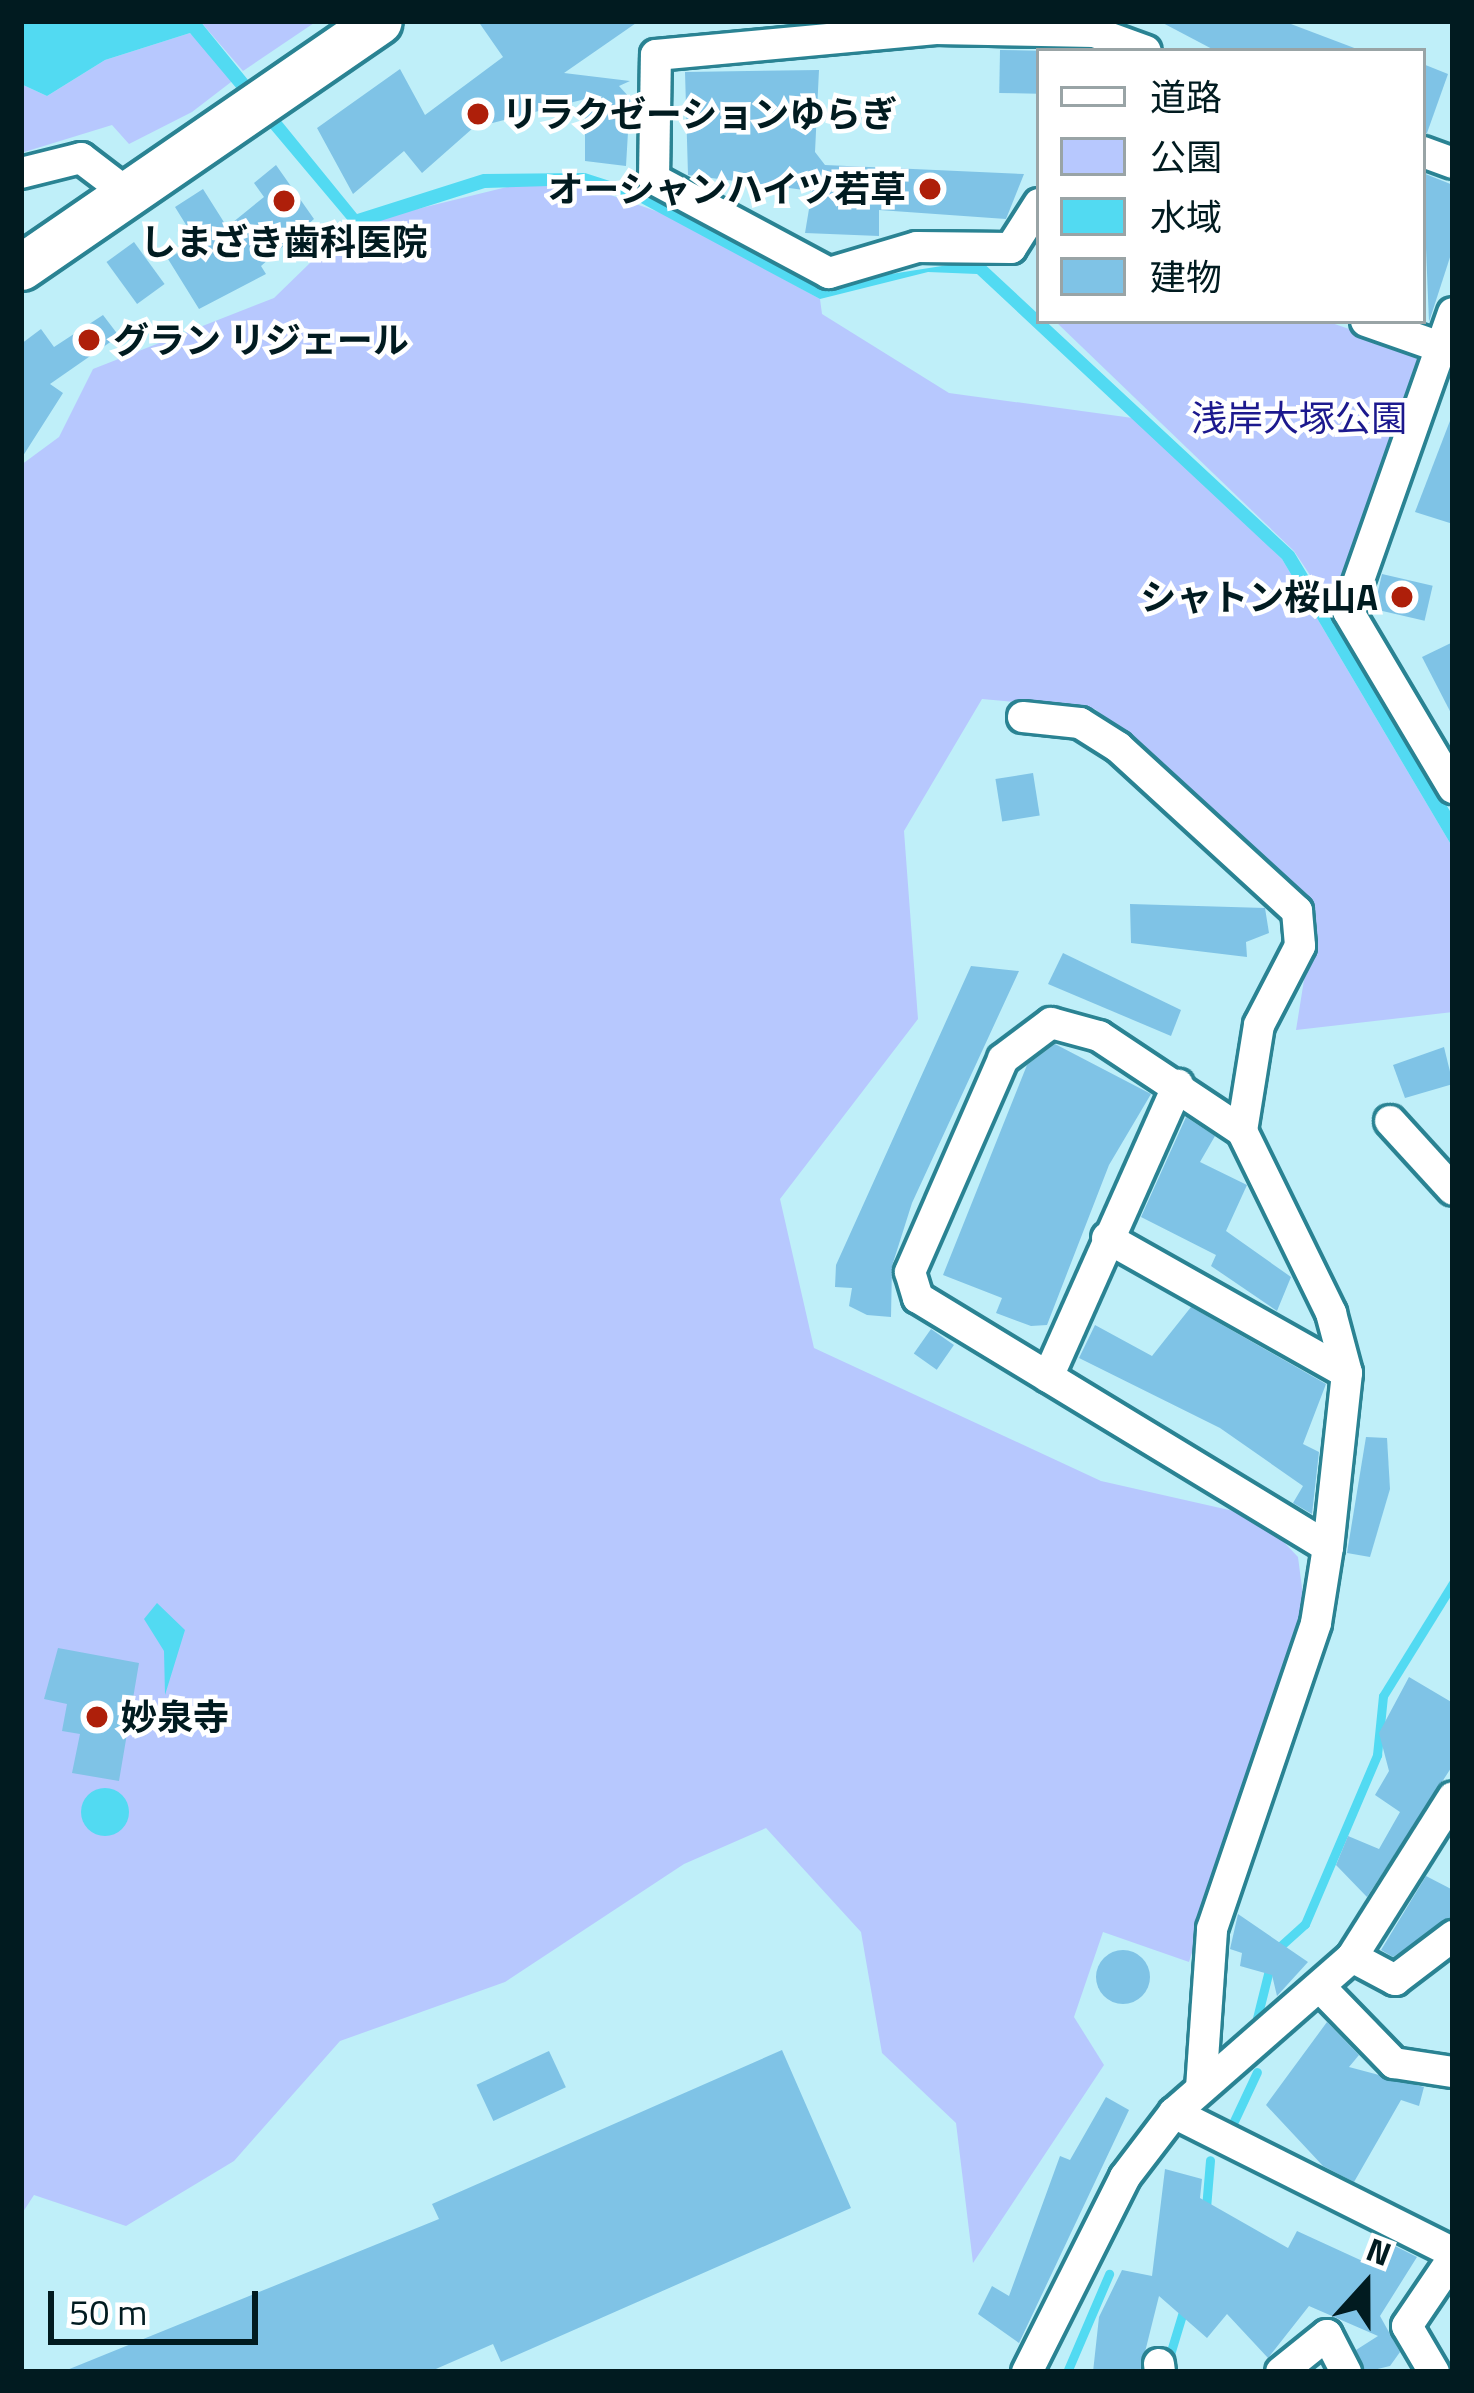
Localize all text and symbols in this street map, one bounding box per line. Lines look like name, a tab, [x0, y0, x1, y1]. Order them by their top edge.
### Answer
legend	[1036, 48, 1426, 324]
text: 道路	[1150, 69, 1222, 124]
place label: リラクゼーションゆらぎ	[502, 92, 898, 136]
marker: リラクゼーションゆらぎ	[465, 101, 491, 127]
text: 公園	[1150, 129, 1222, 184]
place label: オーシャンハイツ若草	[546, 167, 906, 211]
marker: オーシャンハイツ若草	[917, 176, 943, 202]
marker: しまざき歯科医院	[271, 188, 297, 214]
text: 水域	[1150, 189, 1222, 244]
place label: しまざき歯科医院	[140, 220, 428, 264]
text: 建物	[1150, 249, 1222, 304]
place label: グラン リジェール	[113, 318, 409, 362]
marker: グラン リジェール	[76, 327, 102, 353]
park label: 浅岸大塚公園	[1191, 396, 1407, 440]
place label: シャトン桜山A	[1140, 575, 1378, 619]
marker: シャトン桜山A	[1389, 584, 1415, 610]
place label: 妙泉寺	[121, 1695, 229, 1739]
marker: 妙泉寺	[84, 1704, 110, 1730]
text: N	[1359, 2224, 1399, 2279]
north arrow	[1306, 2225, 1426, 2345]
scale bar	[54, 2267, 264, 2341]
text: 50 m	[69, 2284, 147, 2339]

